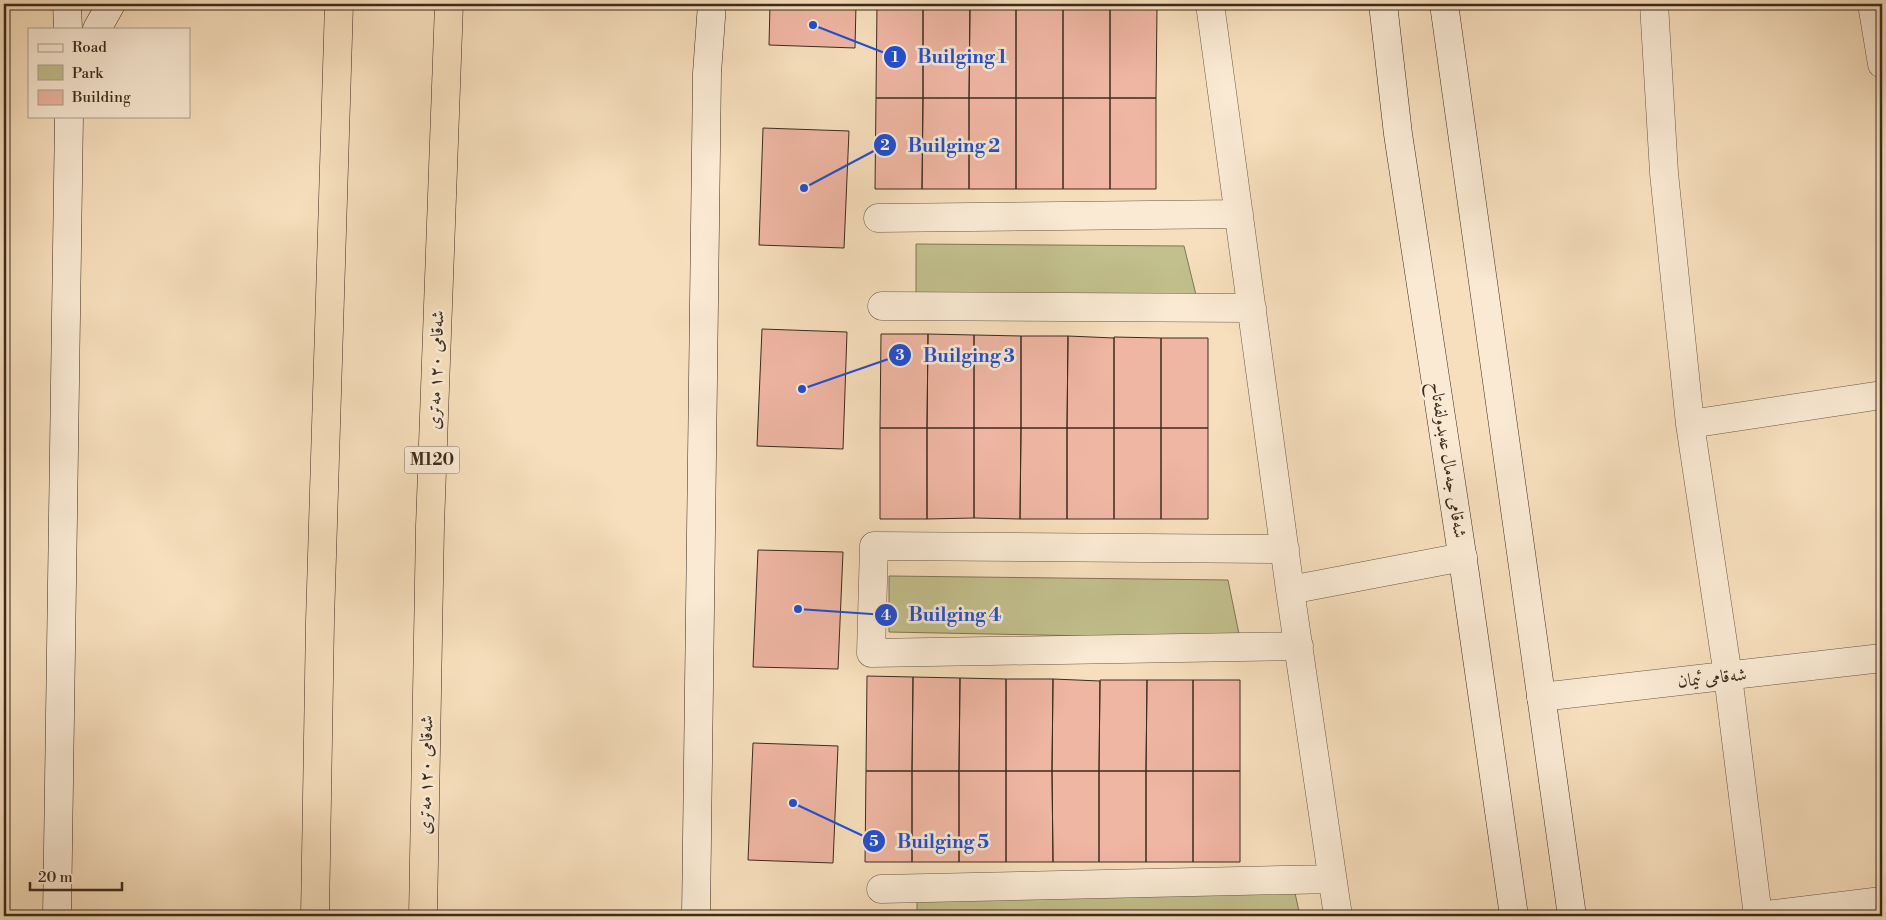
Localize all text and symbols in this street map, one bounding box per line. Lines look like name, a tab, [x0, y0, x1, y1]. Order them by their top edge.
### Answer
legend	[28, 28, 190, 118]
text: Road	[72, 38, 107, 57]
callout: Builging 1	[883, 40, 1017, 74]
text: Builging 1	[917, 45, 1007, 69]
text: 1	[891, 48, 899, 67]
text: Park	[72, 64, 104, 83]
text: Building	[71, 88, 131, 107]
callout: Builging 2	[873, 128, 1010, 162]
text: Builging 2	[908, 134, 1000, 158]
text: 2	[880, 136, 890, 155]
street label: شەقامی ١٢٠ مەتری	[422, 310, 450, 430]
callout: Builging 3	[888, 338, 1025, 372]
text: Builging 3	[923, 344, 1015, 368]
text: 3	[895, 346, 905, 365]
street label: شەقامی جەمال عەبدولفەتاح	[1420, 380, 1472, 540]
road number: M120	[404, 446, 460, 474]
callout: Builging 4	[873, 598, 1012, 632]
text: Builging 4	[908, 603, 1002, 627]
text: 4	[881, 606, 891, 625]
street label: شەقامی ئیمان	[1676, 663, 1748, 693]
street label: شەقامی ١٢٠ مەتری	[413, 715, 439, 835]
callout: Builging 5	[862, 824, 999, 858]
text: Builging 5	[897, 830, 989, 854]
text: 5	[869, 832, 879, 851]
scale bar	[30, 860, 122, 892]
text: 20 m	[38, 868, 73, 887]

